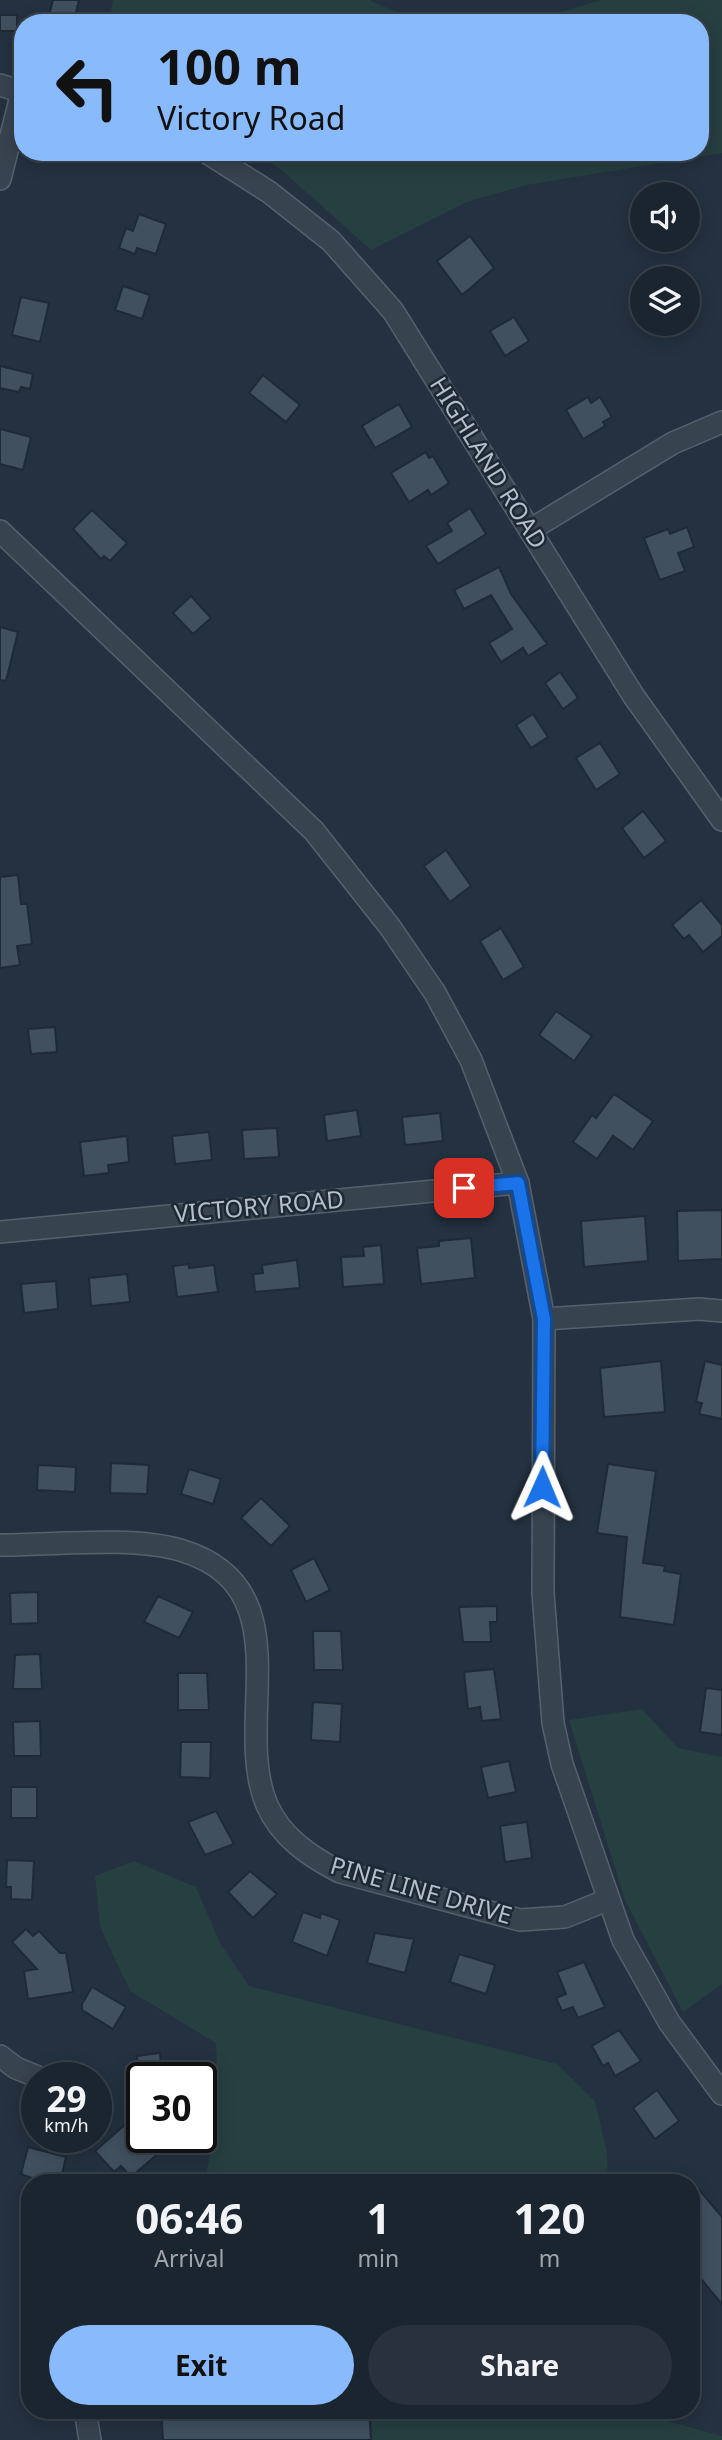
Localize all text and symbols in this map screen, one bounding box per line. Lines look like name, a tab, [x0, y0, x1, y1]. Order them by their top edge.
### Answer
text: 100 m	[157, 33, 302, 99]
icon: left	[42, 42, 133, 133]
text: Victory Road	[157, 96, 345, 139]
map controls	[630, 182, 700, 336]
button: sound	[630, 182, 700, 252]
button: layers	[630, 266, 700, 336]
street label: HIGHLAND ROAD	[423, 370, 555, 555]
pin	[434, 1158, 494, 1218]
icon: arrive	[445, 1169, 483, 1207]
street label: VICTORY ROAD	[173, 1182, 345, 1229]
position arrow	[505, 1450, 579, 1524]
street label: PINE LINE DRIVE	[327, 1848, 516, 1931]
speed limit sign: 30	[126, 2062, 217, 2153]
text: 29	[46, 2075, 87, 2122]
text: km/h	[44, 2113, 89, 2137]
text: 06:46	[135, 2189, 243, 2246]
text: 1	[366, 2189, 390, 2246]
text: 120	[514, 2189, 586, 2246]
text: Arrival	[154, 2242, 224, 2274]
text: min	[358, 2242, 399, 2274]
text: m	[539, 2242, 560, 2274]
button: Exit	[49, 2325, 354, 2405]
button: Share	[368, 2325, 672, 2405]

